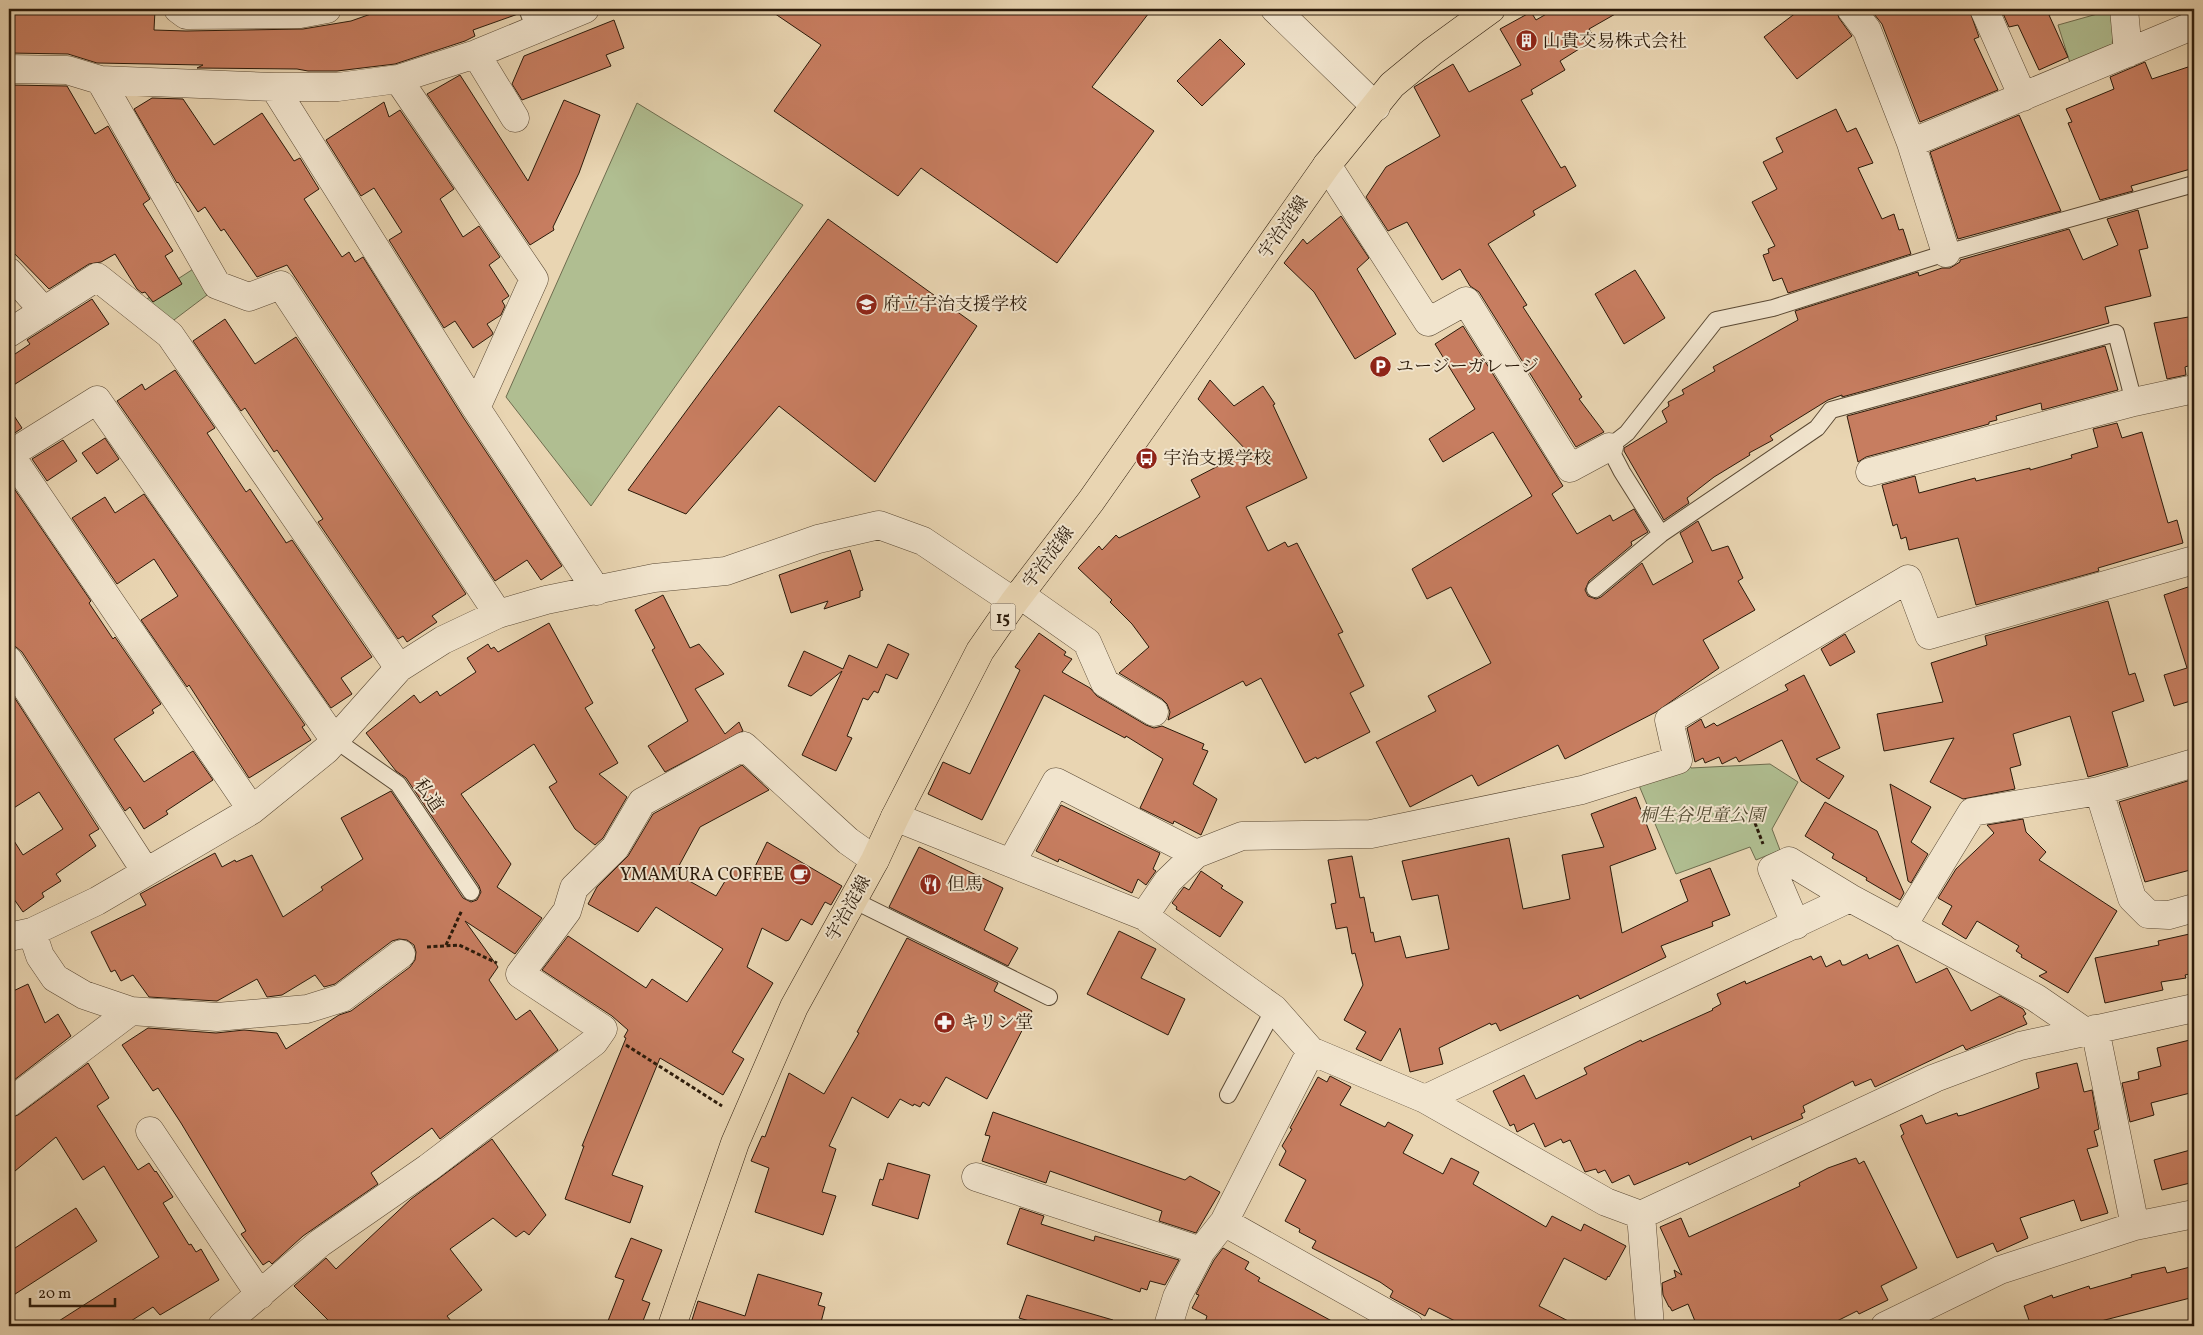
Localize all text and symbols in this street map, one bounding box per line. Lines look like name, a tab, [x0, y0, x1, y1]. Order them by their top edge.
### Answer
building icon: 山貴交易株式会社	[1515, 29, 1539, 53]
place label: 山貴交易株式会社	[1543, 30, 1687, 55]
street label: 宇治淀線	[1253, 191, 1315, 265]
school or university icon: 府立宇治支援学校	[855, 292, 879, 316]
place label: 府立宇治支援学校	[883, 293, 1027, 318]
parking icon: ユージーガレージ	[1368, 354, 1392, 378]
place label: ユージーガレージ	[1396, 355, 1539, 380]
bus stop icon: 宇治支援学校	[1135, 446, 1159, 470]
place label: 宇治支援学校	[1163, 447, 1271, 472]
street label: 宇治淀線	[1018, 522, 1081, 594]
road number: 15	[990, 604, 1016, 630]
street label: 私道	[407, 774, 448, 818]
park label: 桐生谷児童公園	[1639, 804, 1768, 829]
cafe icon: YMAMURA COFFEE	[788, 862, 812, 886]
place label: YMAMURA COFFEE	[620, 863, 784, 888]
street label: 宇治淀線	[821, 871, 878, 946]
restaurant icon: 但馬	[919, 872, 943, 896]
place label: 但馬	[947, 873, 983, 898]
pharmacy icon: キリン堂	[933, 1010, 957, 1034]
place label: キリン堂	[961, 1011, 1033, 1036]
scale bar	[30, 1275, 115, 1307]
text: 20 m	[38, 1284, 71, 1305]

